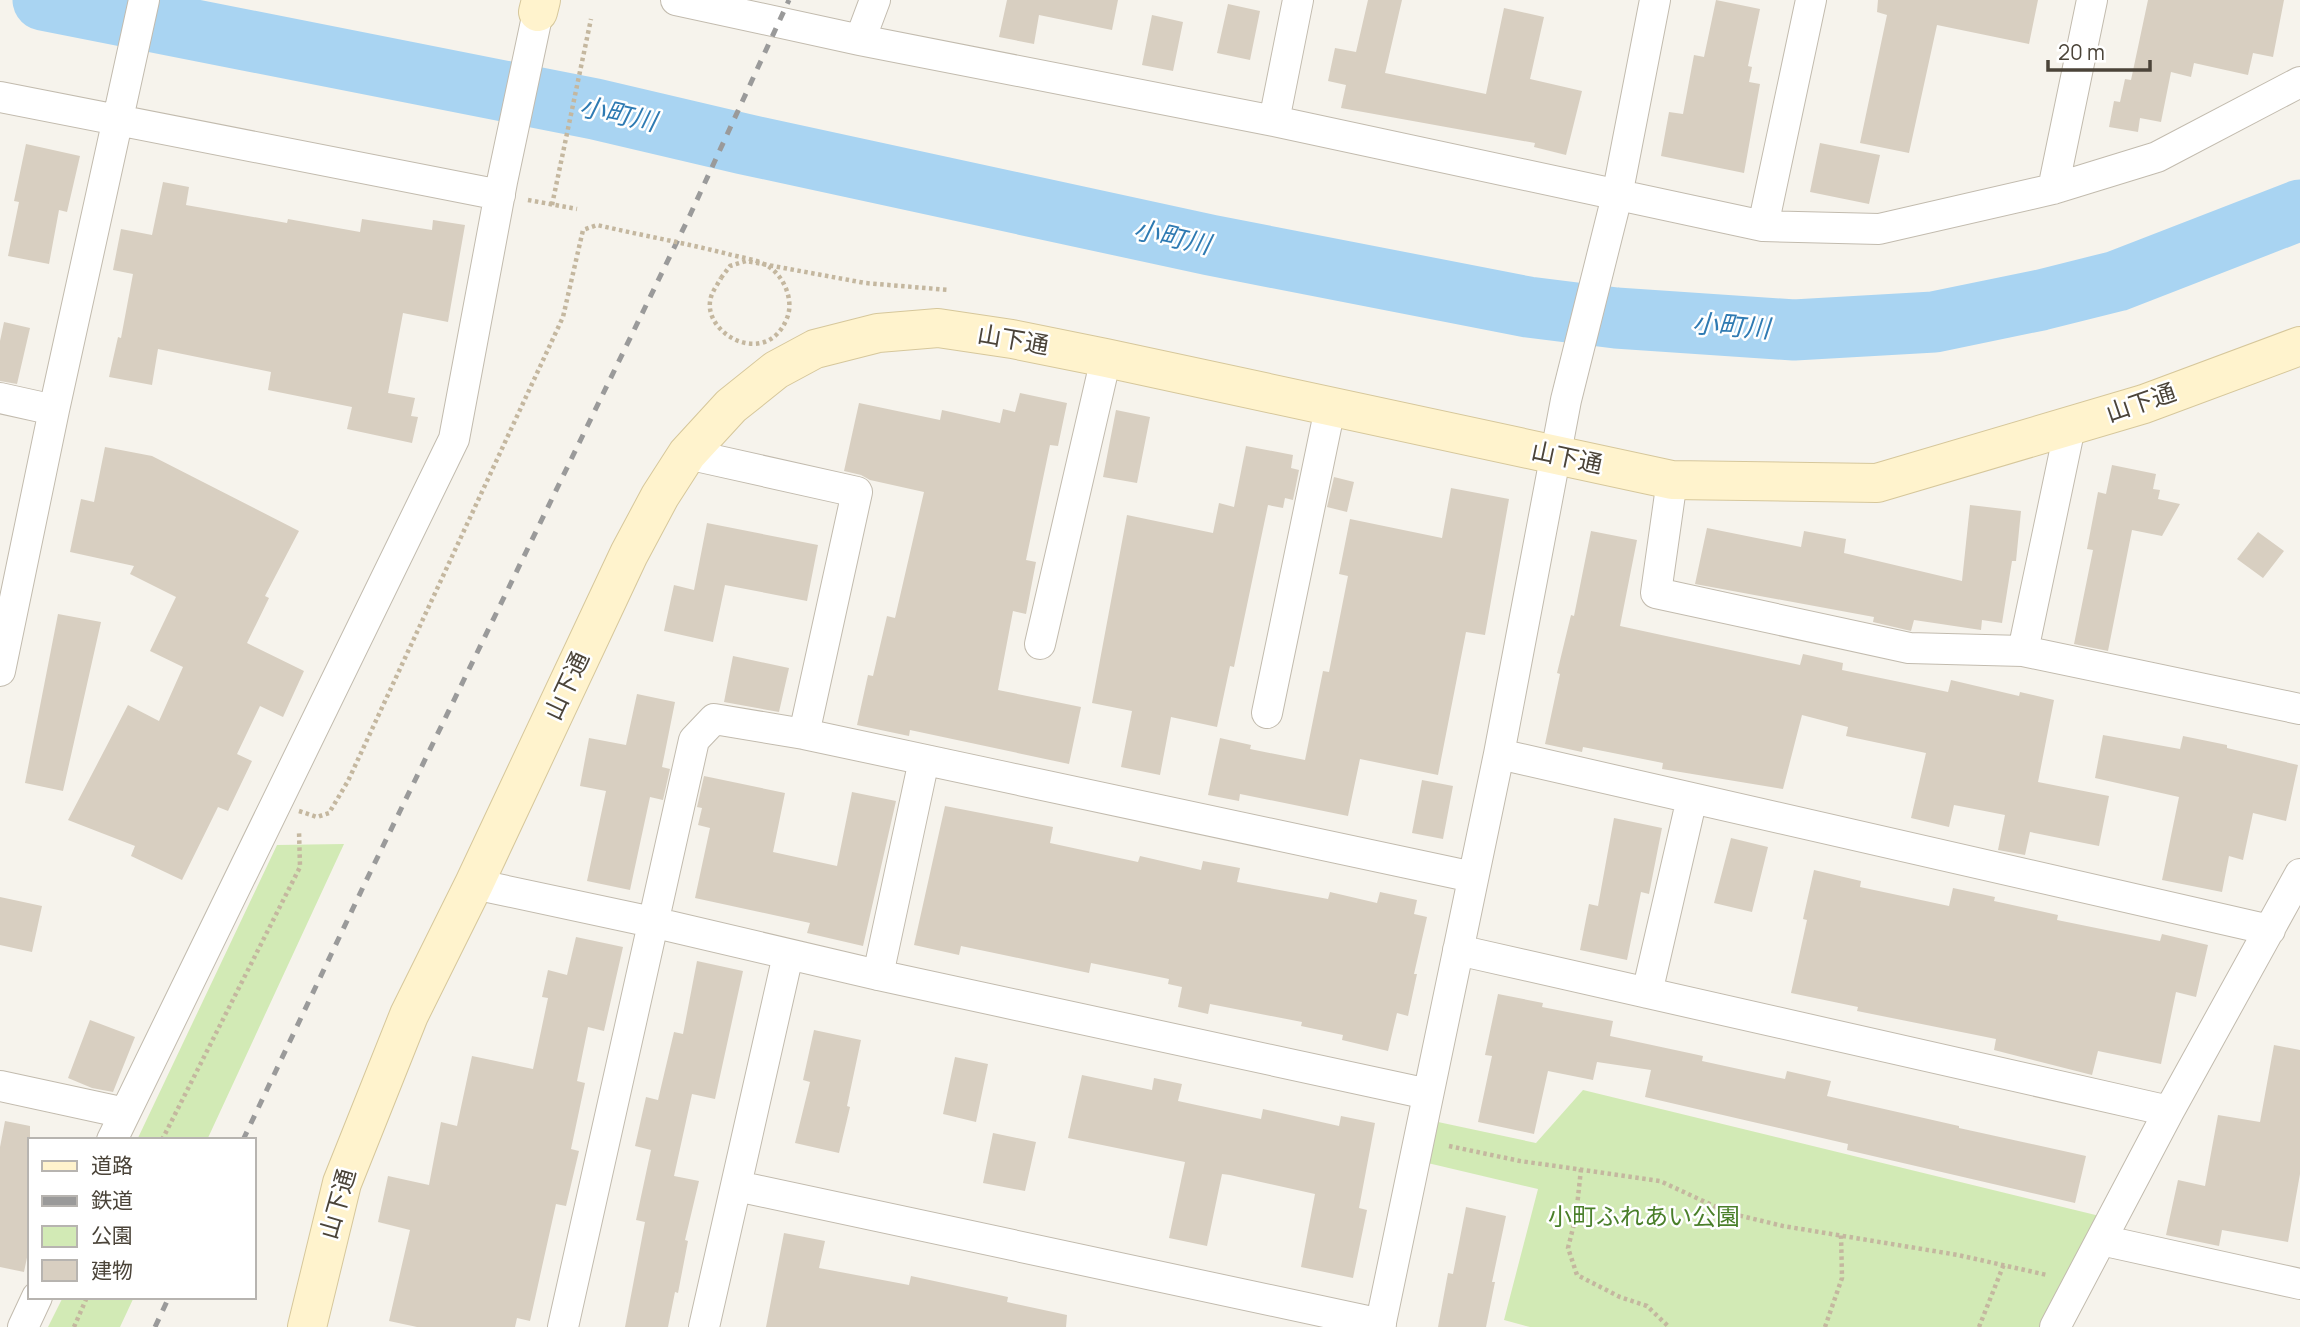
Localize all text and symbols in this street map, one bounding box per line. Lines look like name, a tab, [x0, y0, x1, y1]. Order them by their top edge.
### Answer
scale bar	[2048, 28, 2150, 72]
text: 20 m	[2058, 38, 2105, 66]
water label: 小町川	[576, 87, 663, 139]
water label: 小町川	[1130, 210, 1217, 262]
water label: 小町川	[1691, 304, 1774, 346]
street label: 山下通	[975, 316, 1052, 361]
street label: 山下通	[2101, 374, 2180, 429]
street label: 山下通	[1529, 433, 1606, 480]
street label: 山下通	[535, 646, 596, 725]
legend	[28, 1138, 256, 1299]
text: 道路	[91, 1151, 133, 1179]
street label: 山下通	[311, 1164, 362, 1243]
text: 鉄道	[91, 1186, 133, 1214]
park label: 小町ふれあい公園	[1548, 1199, 1740, 1232]
text: 公園	[91, 1221, 133, 1249]
text: 建物	[91, 1256, 133, 1284]

